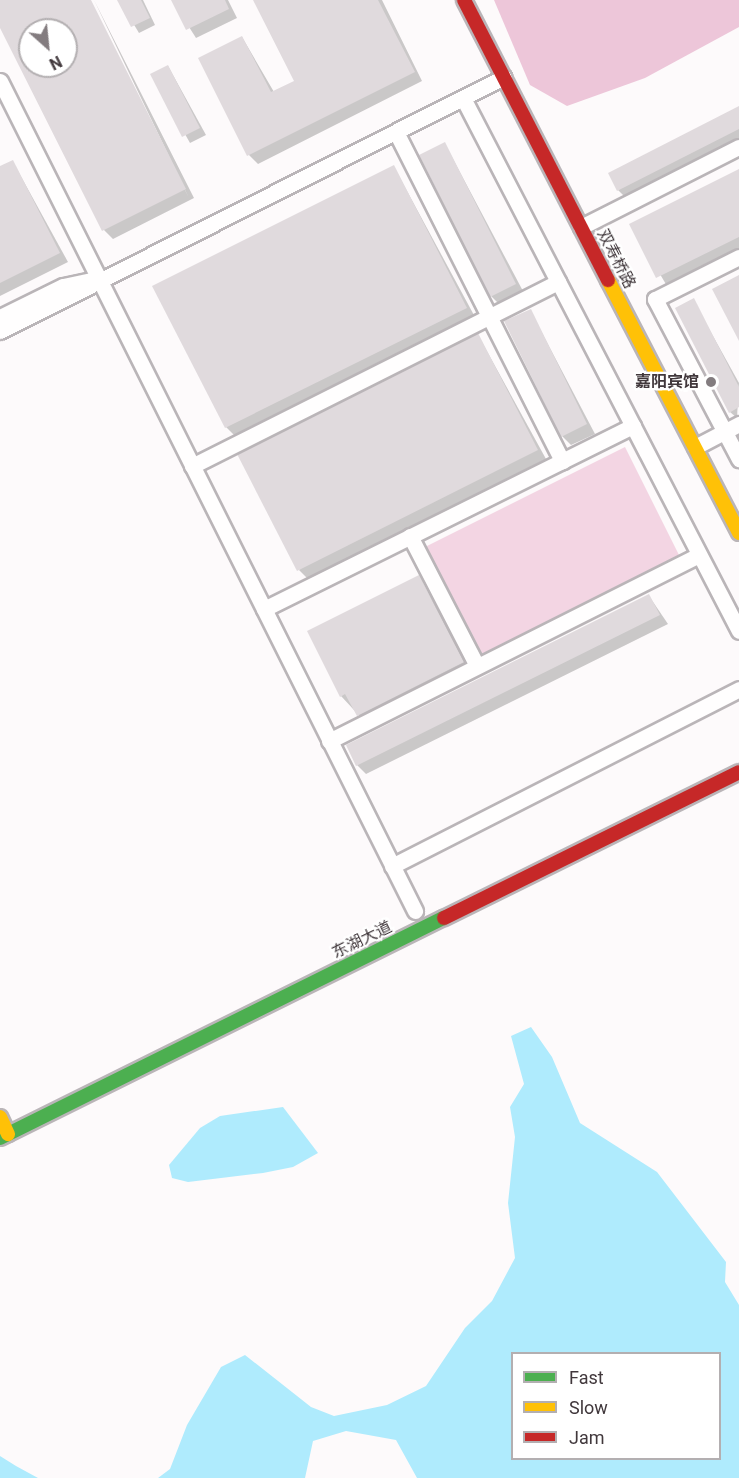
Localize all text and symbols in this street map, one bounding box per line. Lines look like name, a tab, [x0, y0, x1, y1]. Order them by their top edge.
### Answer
north arrow	[18, 18, 78, 78]
text: N	[46, 52, 65, 74]
street label: 双寿桥路	[593, 226, 639, 292]
place label: 嘉阳宾馆	[635, 372, 699, 392]
marker: 嘉阳宾馆	[704, 375, 718, 389]
street label: 东湖大道	[329, 917, 395, 963]
legend	[511, 1352, 721, 1460]
text: Fast	[569, 1367, 604, 1388]
text: Slow	[569, 1397, 608, 1418]
text: Jam	[569, 1427, 605, 1448]

